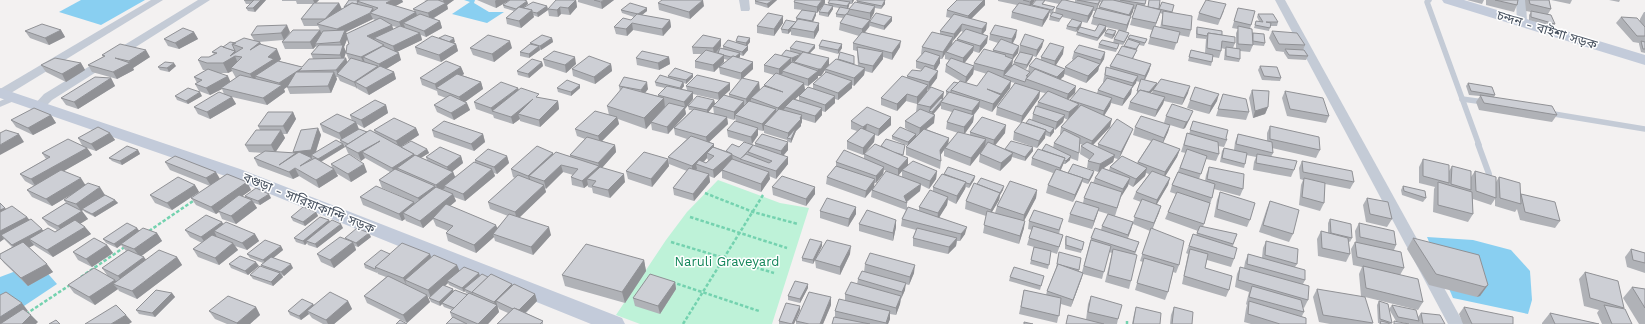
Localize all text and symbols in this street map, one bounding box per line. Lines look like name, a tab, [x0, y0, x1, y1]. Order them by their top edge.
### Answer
street label: চন্দন - বাইশা সড়ক	[1494, 7, 1599, 53]
street label: বগুড়া - সারিয়াকান্দি সড়ক	[240, 169, 378, 237]
park label: Naruli Graveyard	[675, 254, 779, 269]

